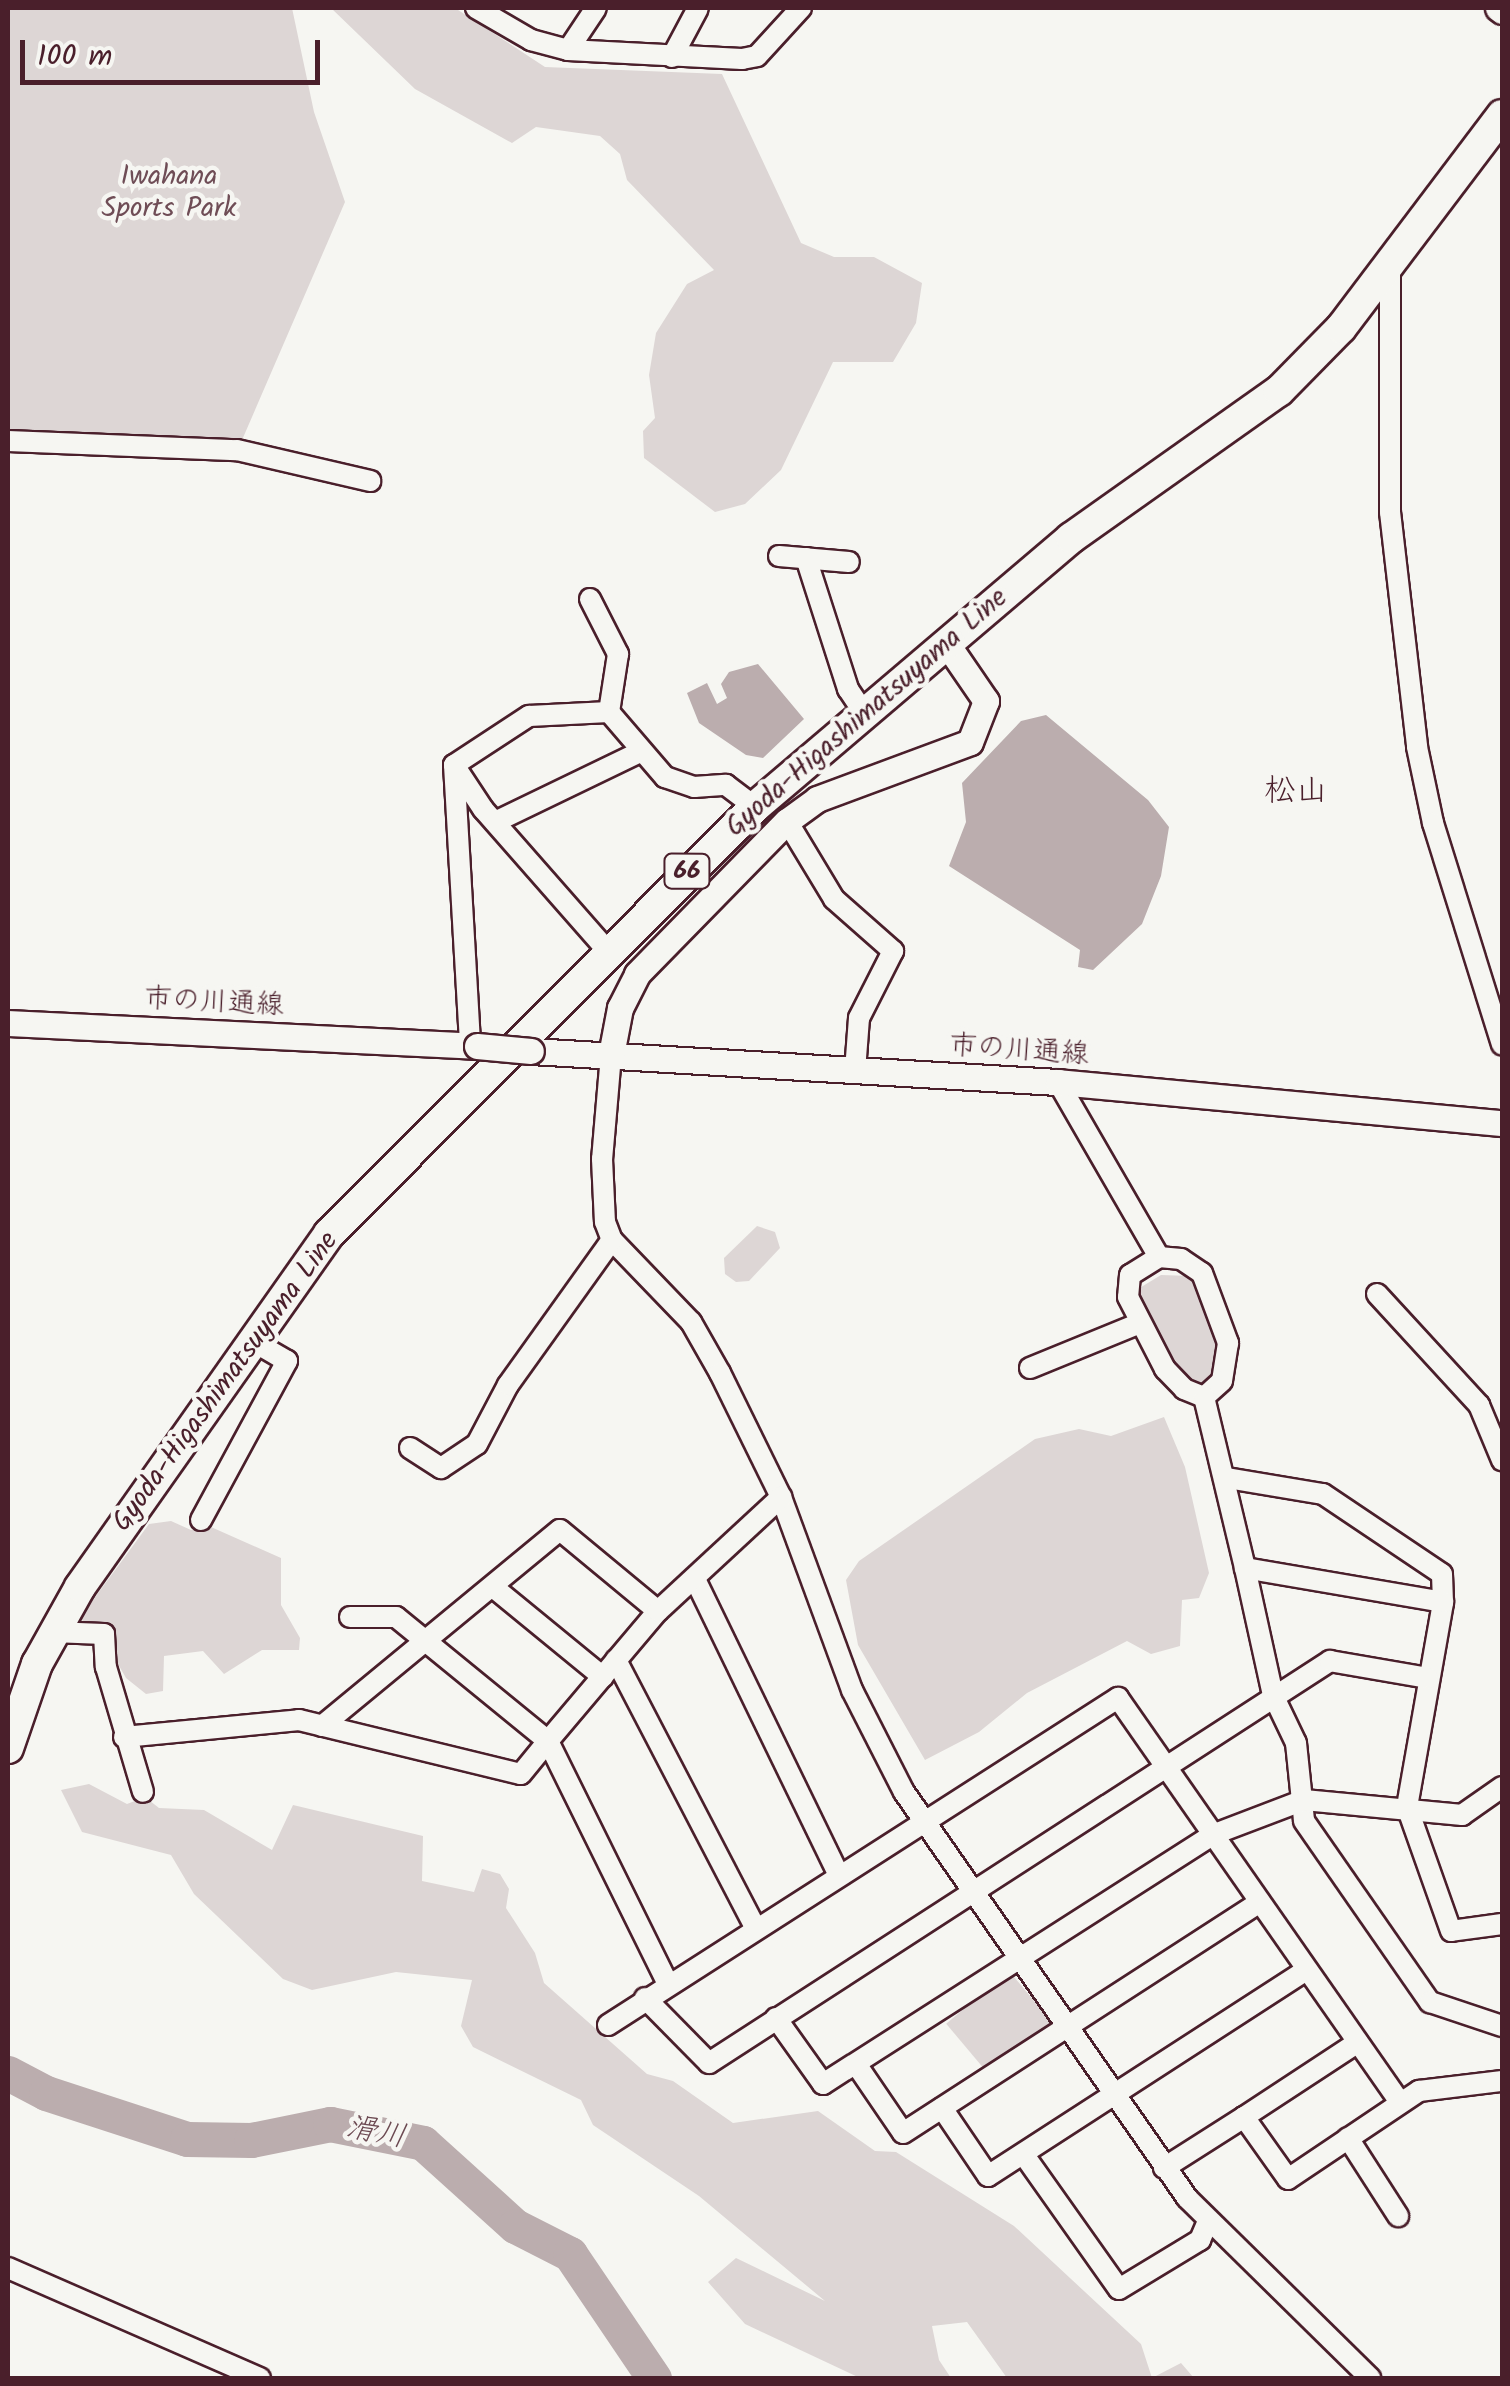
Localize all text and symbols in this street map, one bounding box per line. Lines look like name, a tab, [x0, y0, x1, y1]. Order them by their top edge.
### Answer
scale bar	[25, 20, 325, 82]
text: 100 m	[37, 33, 112, 81]
park label: Iwahana Sports Park	[102, 160, 236, 226]
street label: Gyoda-Higashimatsuyama Line	[719, 581, 1015, 845]
district label: 松山	[1264, 773, 1328, 811]
road number: 66	[662, 851, 712, 891]
street label: 市の川通線	[143, 983, 285, 1023]
street label: 市の川通線	[948, 1029, 1090, 1073]
street label: Gyoda-Higashimatsuyama Line	[106, 1226, 346, 1538]
water label: 滑川	[343, 2110, 409, 2156]

